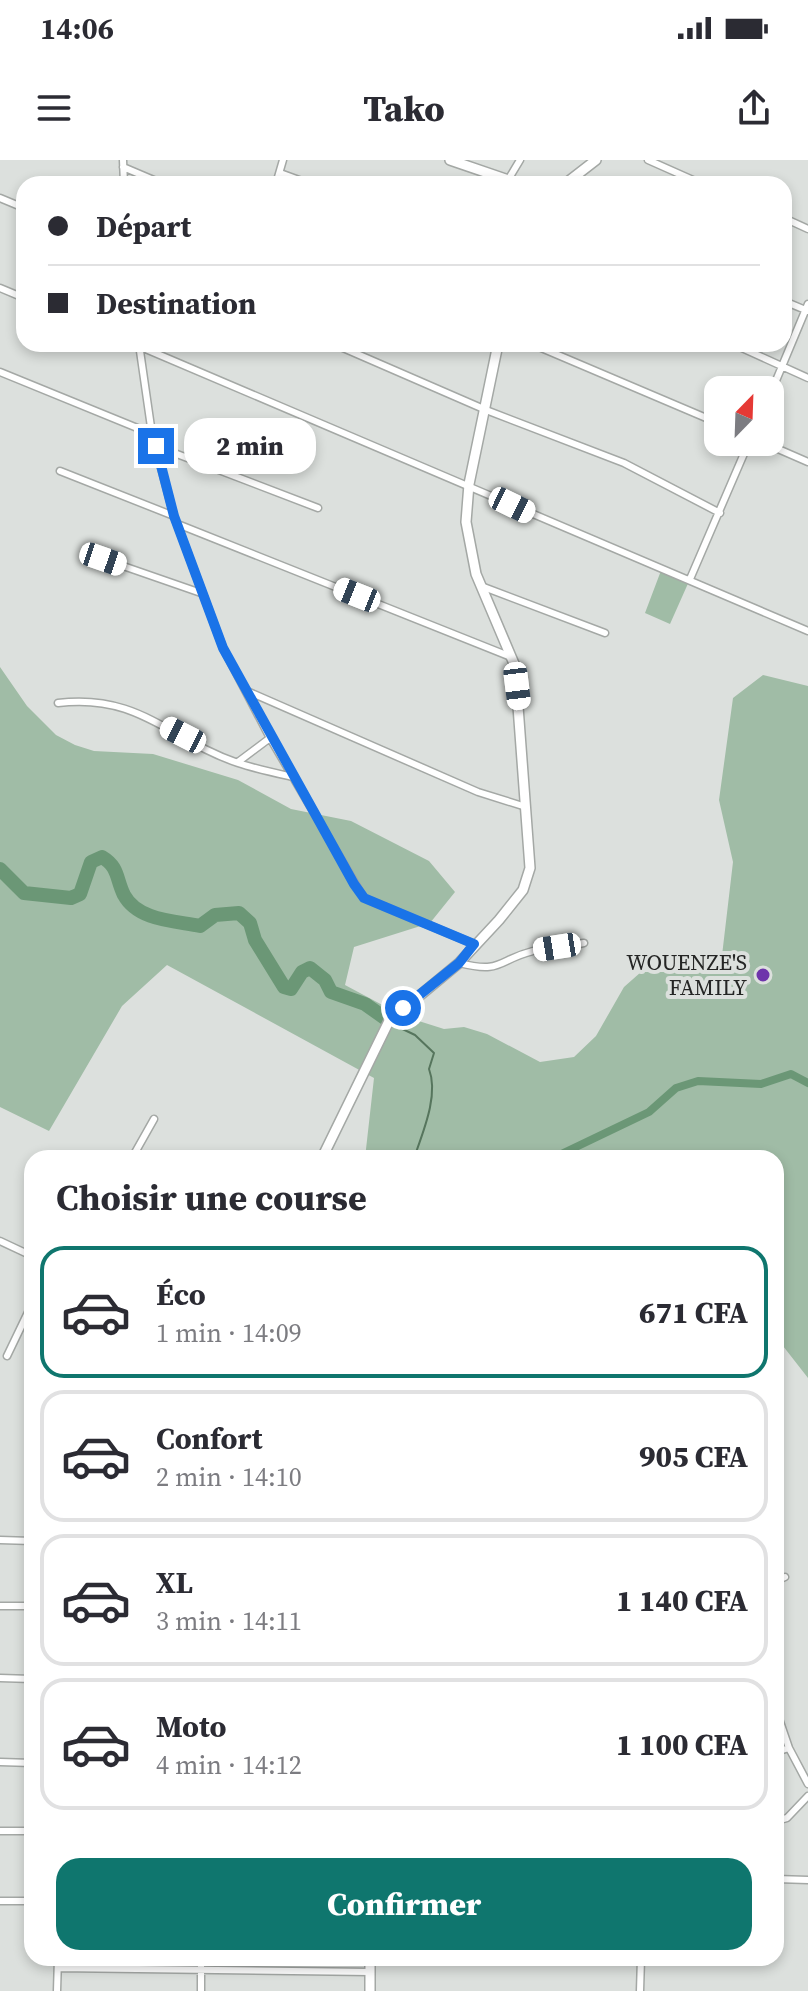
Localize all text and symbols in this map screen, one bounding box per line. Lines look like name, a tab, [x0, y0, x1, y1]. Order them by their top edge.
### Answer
text: 14:06	[40, 8, 114, 49]
text: Tako	[363, 84, 445, 133]
icon: menu	[32, 86, 76, 130]
icon: share	[732, 86, 776, 130]
text: Départ	[96, 206, 191, 247]
text: Destination	[96, 283, 257, 324]
north arrow	[704, 376, 784, 456]
map controls	[704, 376, 784, 456]
callout: 2 min	[184, 418, 316, 474]
route end	[138, 428, 174, 464]
text: 2 min	[216, 428, 284, 464]
car	[485, 484, 539, 526]
car	[76, 540, 130, 578]
car	[330, 575, 384, 615]
car	[502, 661, 532, 711]
car	[156, 713, 210, 757]
car	[531, 931, 583, 963]
place label: WOUENZE'S FAMILY	[626, 947, 747, 1002]
marker: WOUENZE'S FAMILY	[754, 966, 772, 984]
route start	[385, 990, 421, 1026]
text: Choisir une course	[56, 1173, 367, 1222]
text: Éco	[156, 1274, 206, 1315]
icon: car	[60, 1276, 132, 1348]
text: 671 CFA	[639, 1292, 748, 1333]
text: 1 min · 14:09	[156, 1315, 302, 1351]
text: Confort	[156, 1418, 262, 1459]
icon: car	[60, 1420, 132, 1492]
text: 905 CFA	[639, 1436, 748, 1477]
text: 2 min · 14:10	[156, 1459, 302, 1495]
text: XL	[156, 1562, 193, 1603]
icon: car	[60, 1564, 132, 1636]
text: 1 140 CFA	[616, 1580, 748, 1621]
text: 3 min · 14:11	[156, 1603, 302, 1639]
text: Moto	[156, 1706, 227, 1747]
icon: car	[60, 1708, 132, 1780]
text: 1 100 CFA	[616, 1724, 748, 1765]
text: 4 min · 14:12	[156, 1747, 302, 1783]
button: Confirmer	[56, 1858, 752, 1950]

